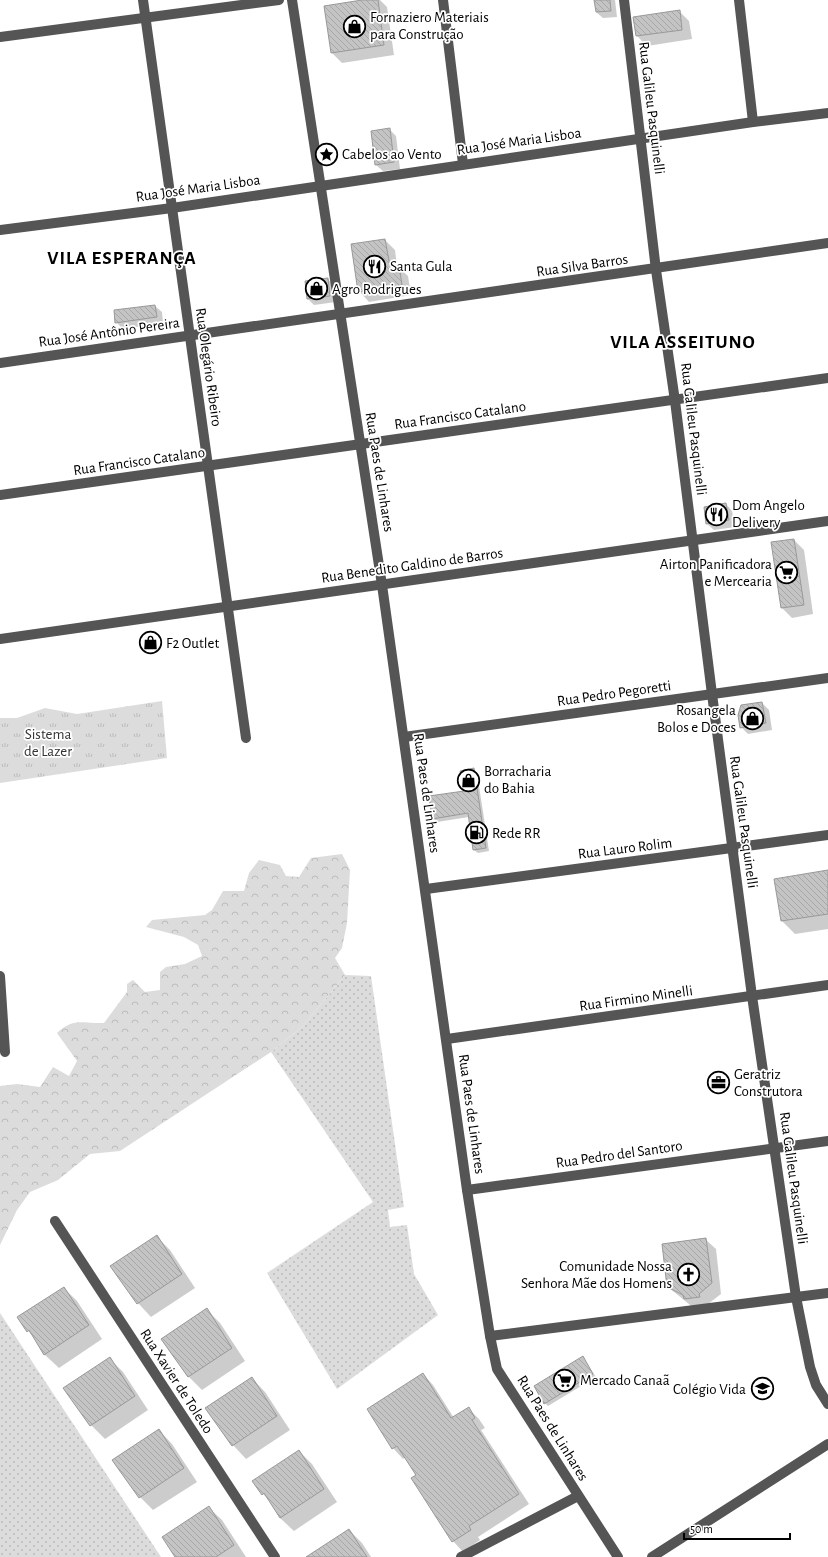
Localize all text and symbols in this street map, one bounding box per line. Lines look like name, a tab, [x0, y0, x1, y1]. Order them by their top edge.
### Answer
place label: Fornaziero Materiais para Construção	[370, 10, 489, 42]
shop icon: Fornaziero Materiais para Construção	[341, 13, 367, 39]
street label: Rua Galileu Pasquinelli	[636, 41, 667, 175]
street label: Rua José Maria Lisboa	[456, 125, 582, 158]
place icon: Cabelos ao Vento	[314, 141, 340, 167]
place label: Cabelos ao Vento	[342, 147, 442, 162]
street label: Rua José Maria Lisboa	[135, 172, 261, 205]
district label: VILA ESPERANÇA	[47, 249, 197, 268]
street label: Rua Silva Barros	[535, 252, 629, 279]
restaurant icon: Santa Gula	[361, 253, 387, 279]
place label: Santa Gula	[390, 259, 453, 274]
shop icon: Agro Rodrigues	[304, 276, 330, 302]
place label: Agro Rodrigues	[332, 282, 421, 297]
street label: Rua Olegário Ribeiro	[193, 307, 224, 427]
street label: Rua José Antônio Pereira	[38, 315, 181, 350]
district label: VILA ASSEITUNO	[610, 333, 756, 352]
street label: Rua Galileu Pasquinelli	[678, 362, 709, 496]
street label: Rua Francisco Catalano	[393, 399, 527, 432]
street label: Rua Paes de Linhares	[363, 411, 396, 533]
street label: Rua Francisco Catalano	[72, 445, 206, 478]
place label: Dom Angelo Delivery	[732, 498, 805, 530]
restaurant icon: Dom Angelo Delivery	[703, 501, 729, 527]
street label: Rua Benedito Galdino de Barros	[320, 545, 504, 586]
place label: Airton Panificadora e Mercearia	[660, 557, 772, 589]
supermarket icon: Airton Panificadora e Mercearia	[774, 560, 800, 586]
shop icon: F2 Outlet	[137, 630, 163, 656]
place label: F2 Outlet	[166, 636, 219, 651]
street label: Rua Pedro Pegoretti	[556, 678, 672, 709]
place label: Rosangela Bolos e Doces	[657, 703, 736, 735]
shop icon: Rosangela Bolos e Doces	[739, 706, 765, 732]
park label: Sistema de Lazer	[24, 727, 72, 759]
street label: Rua Paes de Linhares	[411, 732, 442, 854]
street label: Rua Galileu Pasquinelli	[727, 755, 760, 889]
place label: Borracharia do Bahia	[484, 764, 551, 796]
shop icon: Borracharia do Bahia	[456, 767, 482, 793]
fuel station icon: Rede RR	[464, 820, 490, 846]
place label: Rede RR	[492, 826, 541, 841]
street label: Rua Lauro Rolim	[577, 835, 673, 862]
street label: Rua Firmino Minelli	[578, 983, 694, 1014]
street label: Rua Paes de Linhares	[456, 1053, 487, 1175]
place label: Geratriz Construtora	[734, 1067, 803, 1099]
office icon: Geratriz Construtora	[706, 1070, 732, 1096]
street label: Rua Galileu Pasquinelli	[777, 1111, 810, 1245]
street label: Rua Pedro del Santoro	[555, 1138, 683, 1171]
place label: Comunidade Nossa Senhora Mãe dos Homens	[521, 1259, 672, 1291]
church icon: Comunidade Nossa Senhora Mãe dos Homens	[675, 1262, 701, 1288]
street label: Rua Xavier de Toledo	[137, 1326, 216, 1436]
supermarket icon: Mercado Canaã	[551, 1367, 577, 1393]
street label: Rua Paes de Linhares	[514, 1373, 591, 1484]
place label: Mercado Canaã	[580, 1373, 670, 1388]
school or university icon: Colégio Vida	[749, 1376, 775, 1402]
place label: Colégio Vida	[673, 1382, 746, 1397]
scale bar	[684, 1515, 790, 1541]
text: 50 m	[690, 1523, 713, 1535]

